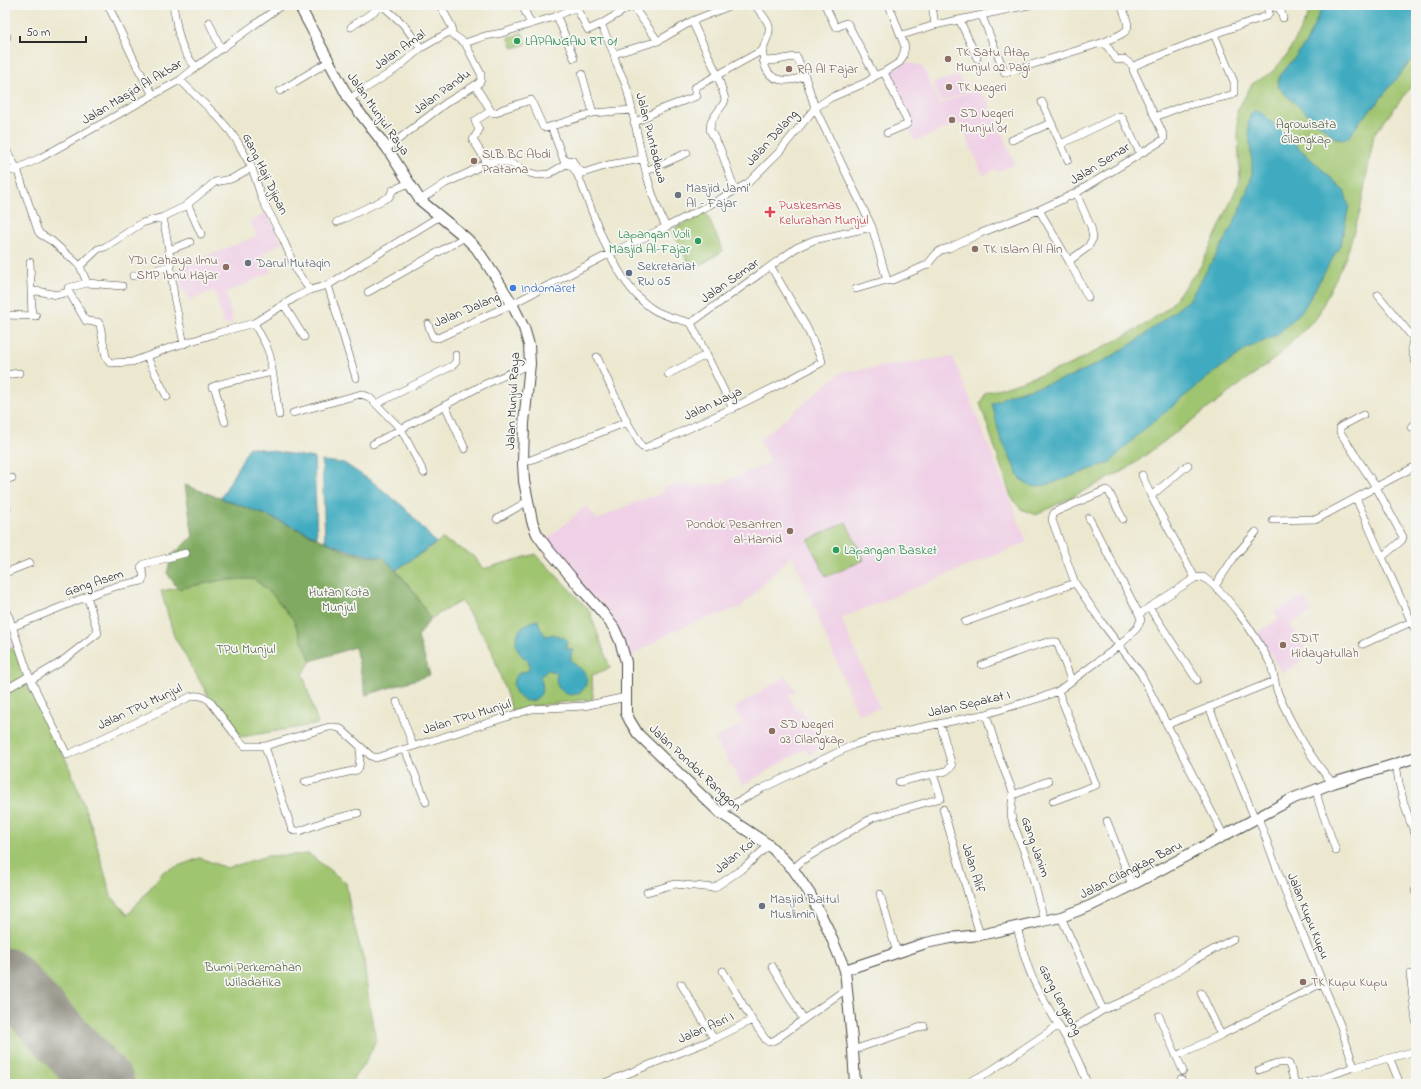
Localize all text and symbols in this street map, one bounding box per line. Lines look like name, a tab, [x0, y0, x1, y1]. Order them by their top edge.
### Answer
scale bar	[20, 18, 86, 44]
text: 50 m	[26, 24, 50, 42]
street label: Jalan Amal	[370, 25, 430, 75]
place label: LAPANGAN RT 01	[525, 32, 617, 51]
marker: LAPANGAN RT 01	[512, 36, 522, 46]
place label: TK Satu Atap Munjul 02 Pagi	[956, 43, 1030, 78]
street label: Jalan Masjid Al Akbar	[78, 54, 187, 130]
marker: TK Satu Atap Munjul 02 Pagi	[943, 54, 953, 64]
place label: RA Al Fajar	[797, 60, 859, 79]
marker: RA Al Fajar	[784, 64, 794, 74]
street label: Jalan Pandu	[409, 65, 475, 119]
street label: Jalan Munjul Raya	[341, 68, 414, 160]
place label: TK Negeri	[957, 78, 1007, 98]
marker: TK Negeri	[944, 82, 954, 92]
street label: Jalan Puntadewa	[631, 91, 671, 185]
place label: SD Negeri Munjul 01	[960, 104, 1014, 138]
street label: Jalan Dalang	[741, 105, 803, 171]
marker: SD Negeri Munjul 01	[947, 115, 957, 125]
park label: Agrowisata Cilangkap	[1276, 115, 1336, 150]
street label: Gang Haji Djipan	[236, 130, 293, 218]
street label: Jalan Semar	[1066, 138, 1134, 190]
place label: SLB BC Abdi Pratama	[482, 145, 551, 179]
marker: SLB BC Abdi Pratama	[469, 156, 479, 166]
place label: Masjid Jami' Al - Fajar	[686, 179, 751, 213]
marker: Masjid Jami' Al - Fajar	[673, 190, 683, 200]
place label: Puskesmas Kelurahan Munjul	[779, 196, 869, 230]
marker: Puskesmas Kelurahan Munjul	[764, 206, 776, 218]
place label: Lapangan Voli Masjid Al-Fajar	[609, 225, 691, 259]
marker: Lapangan Voli Masjid Al-Fajar	[693, 236, 703, 246]
place label: TK Islam Al Ain	[983, 240, 1062, 259]
marker: TK Islam Al Ain	[970, 244, 980, 254]
place label: YDI Cahaya Ilmu SMP Ibnu Hajar	[129, 251, 219, 285]
street label: Jalan Semar	[697, 253, 764, 308]
place label: Darul Mutaqin	[255, 254, 330, 273]
place label: Sekretariat RW 05	[637, 257, 696, 291]
marker: Darul Mutaqin	[243, 258, 253, 268]
marker: YDI Cahaya Ilmu SMP Ibnu Hajar	[221, 262, 231, 272]
marker: Sekretariat RW 05	[624, 268, 634, 278]
place label: Indomaret	[521, 279, 576, 298]
marker: Indomaret	[508, 283, 518, 293]
street label: Jalan Dalang	[431, 287, 504, 333]
street label: Jalan Munjul Raya	[501, 352, 526, 450]
street label: Jalan Naya	[681, 382, 746, 427]
place label: Pondok Pesantren al-Hamid	[686, 515, 783, 549]
marker: Pondok Pesantren al-Hamid	[785, 526, 795, 536]
place label: Lapangan Basket	[844, 541, 938, 561]
marker: Lapangan Basket	[831, 545, 841, 555]
street label: Gang Asem	[62, 565, 126, 602]
park label: Hutan Kota Munjul	[309, 583, 369, 617]
place label: SDIT Hidayatullah	[1291, 629, 1359, 664]
park label: TPU Munjul	[216, 640, 276, 659]
marker: SDIT Hidayatullah	[1278, 640, 1288, 650]
street label: Jalan TPU Munjul	[94, 679, 186, 735]
street label: Jalan Sepakat I	[926, 685, 1012, 723]
street label: Jalan TPU Munjul	[420, 694, 514, 740]
place label: SD Negeri 03 Cilangkap	[780, 715, 844, 750]
street label: Jalan Pondok Ranggon	[644, 720, 745, 817]
marker: SD Negeri 03 Cilangkap	[767, 726, 777, 736]
street label: Gang Janim	[1015, 814, 1054, 880]
street label: Jalan Koi	[711, 834, 759, 878]
street label: Jalan Cilangkap Baru	[1076, 836, 1186, 905]
street label: Jalan Alif	[956, 841, 990, 896]
street label: Jalan Kupu Kupu	[1282, 870, 1334, 962]
place label: Masjid Baitul Muslimin	[770, 890, 839, 924]
marker: Masjid Baitul Muslimin	[757, 901, 767, 911]
park label: Bumi Perkemahan Wiladatika	[204, 958, 301, 992]
street label: Gang Lengkong	[1032, 961, 1087, 1039]
place label: TK Kupu Kupu	[1311, 973, 1388, 992]
marker: TK Kupu Kupu	[1298, 977, 1308, 987]
street label: Jalan Asri I	[675, 1007, 737, 1049]

